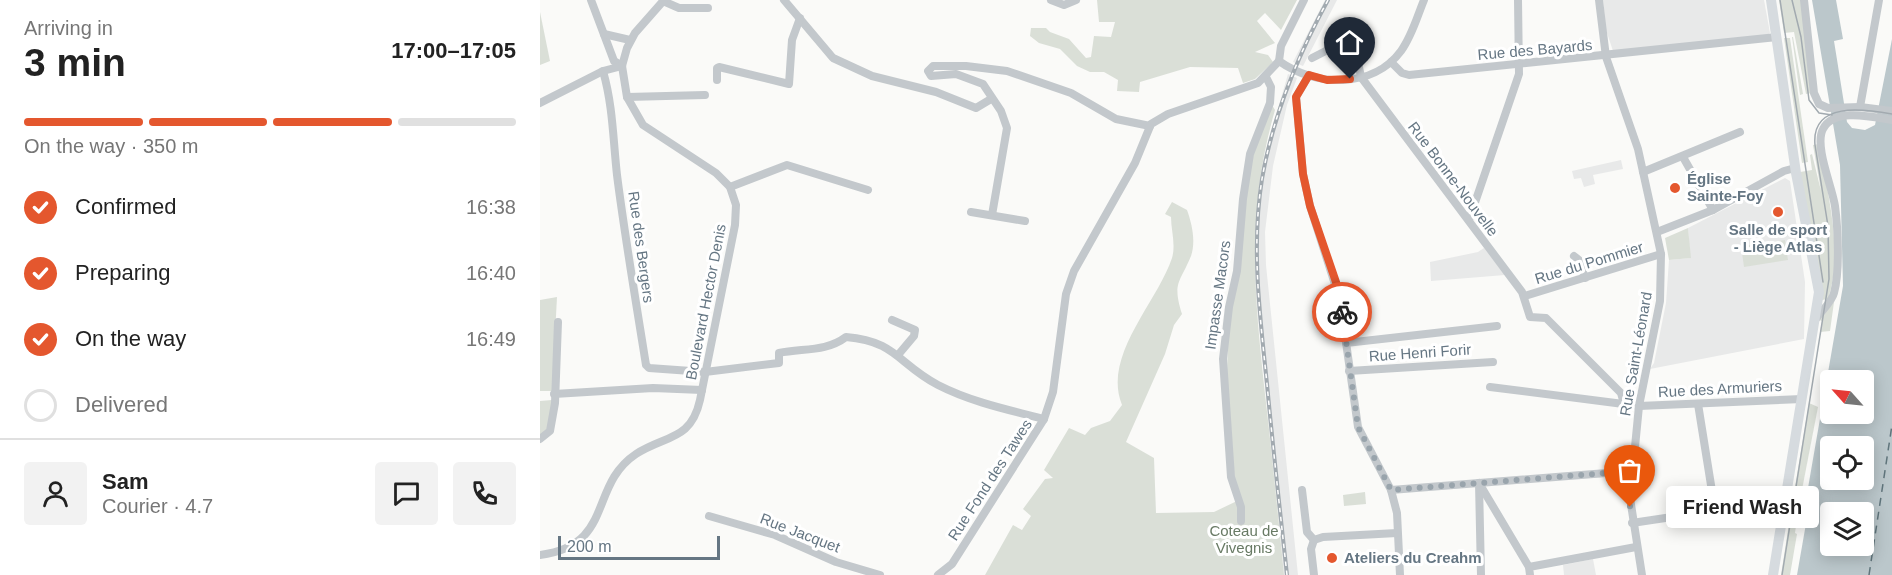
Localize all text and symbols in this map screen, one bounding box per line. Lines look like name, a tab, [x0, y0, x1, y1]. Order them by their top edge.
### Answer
text: Arriving in	[24, 17, 113, 39]
pin	[1324, 17, 1375, 79]
icon: home	[1333, 26, 1366, 59]
street label: Rue des Bayards	[1477, 36, 1593, 63]
text: 17:00–17:05	[391, 38, 516, 63]
text: 3 min	[24, 41, 126, 84]
street label: Rue Bonne-Nouvelle	[1405, 118, 1502, 239]
text: On the way · 350 m	[24, 135, 199, 157]
place label: Église Sainte-Foy	[1687, 170, 1764, 204]
marker: Église Sainte-Foy	[1668, 181, 1682, 195]
street label: Rue des Bergers	[625, 190, 658, 304]
icon: check	[24, 191, 57, 224]
text: Confirmed	[75, 194, 176, 219]
text: 16:38	[466, 196, 516, 218]
marker: Salle de sport - Liège Atlas	[1771, 205, 1785, 219]
place label: Salle de sport - Liège Atlas	[1729, 221, 1827, 255]
street label: Boulevard Hector Denis	[682, 223, 729, 381]
street label: Rue du Pommier	[1533, 238, 1645, 287]
street label: Impasse Macors	[1201, 239, 1234, 351]
icon: check	[24, 257, 57, 290]
text: Preparing	[75, 260, 170, 285]
text: 16:40	[466, 262, 516, 284]
courier	[1312, 282, 1372, 342]
street label: Rue Saint-Léonard	[1616, 290, 1655, 417]
icon: bike	[1326, 296, 1359, 329]
icon: check	[24, 323, 57, 356]
text: On the way	[75, 326, 186, 351]
text: 16:49	[466, 328, 516, 350]
street label: Rue Henri Forir	[1368, 340, 1472, 365]
north arrow	[1820, 370, 1874, 424]
map controls	[1820, 370, 1874, 556]
street label: Rue des Armuriers	[1658, 377, 1782, 400]
text: Delivered	[75, 392, 168, 417]
street label: Rue Fond des Tawes	[944, 416, 1035, 543]
button: locate	[1820, 436, 1874, 490]
pin	[1604, 445, 1655, 507]
icon: bag	[1613, 454, 1646, 487]
button: person	[24, 462, 87, 525]
button: chat	[375, 462, 438, 525]
button: phone	[453, 462, 516, 525]
text: Sam	[102, 469, 148, 494]
callout: Friend Wash	[1666, 486, 1819, 528]
text: Courier · 4.7	[102, 495, 213, 517]
text: Friend Wash	[1683, 496, 1802, 518]
button: layers	[1820, 502, 1874, 556]
street label: Rue Jacquet	[758, 510, 843, 556]
park label: Coteau de Vivegnis	[1209, 522, 1279, 556]
scale bar	[558, 533, 720, 560]
text: 200 m	[567, 538, 611, 555]
place label: Ateliers du Creahm	[1344, 549, 1482, 566]
marker: Ateliers du Creahm	[1325, 551, 1339, 565]

